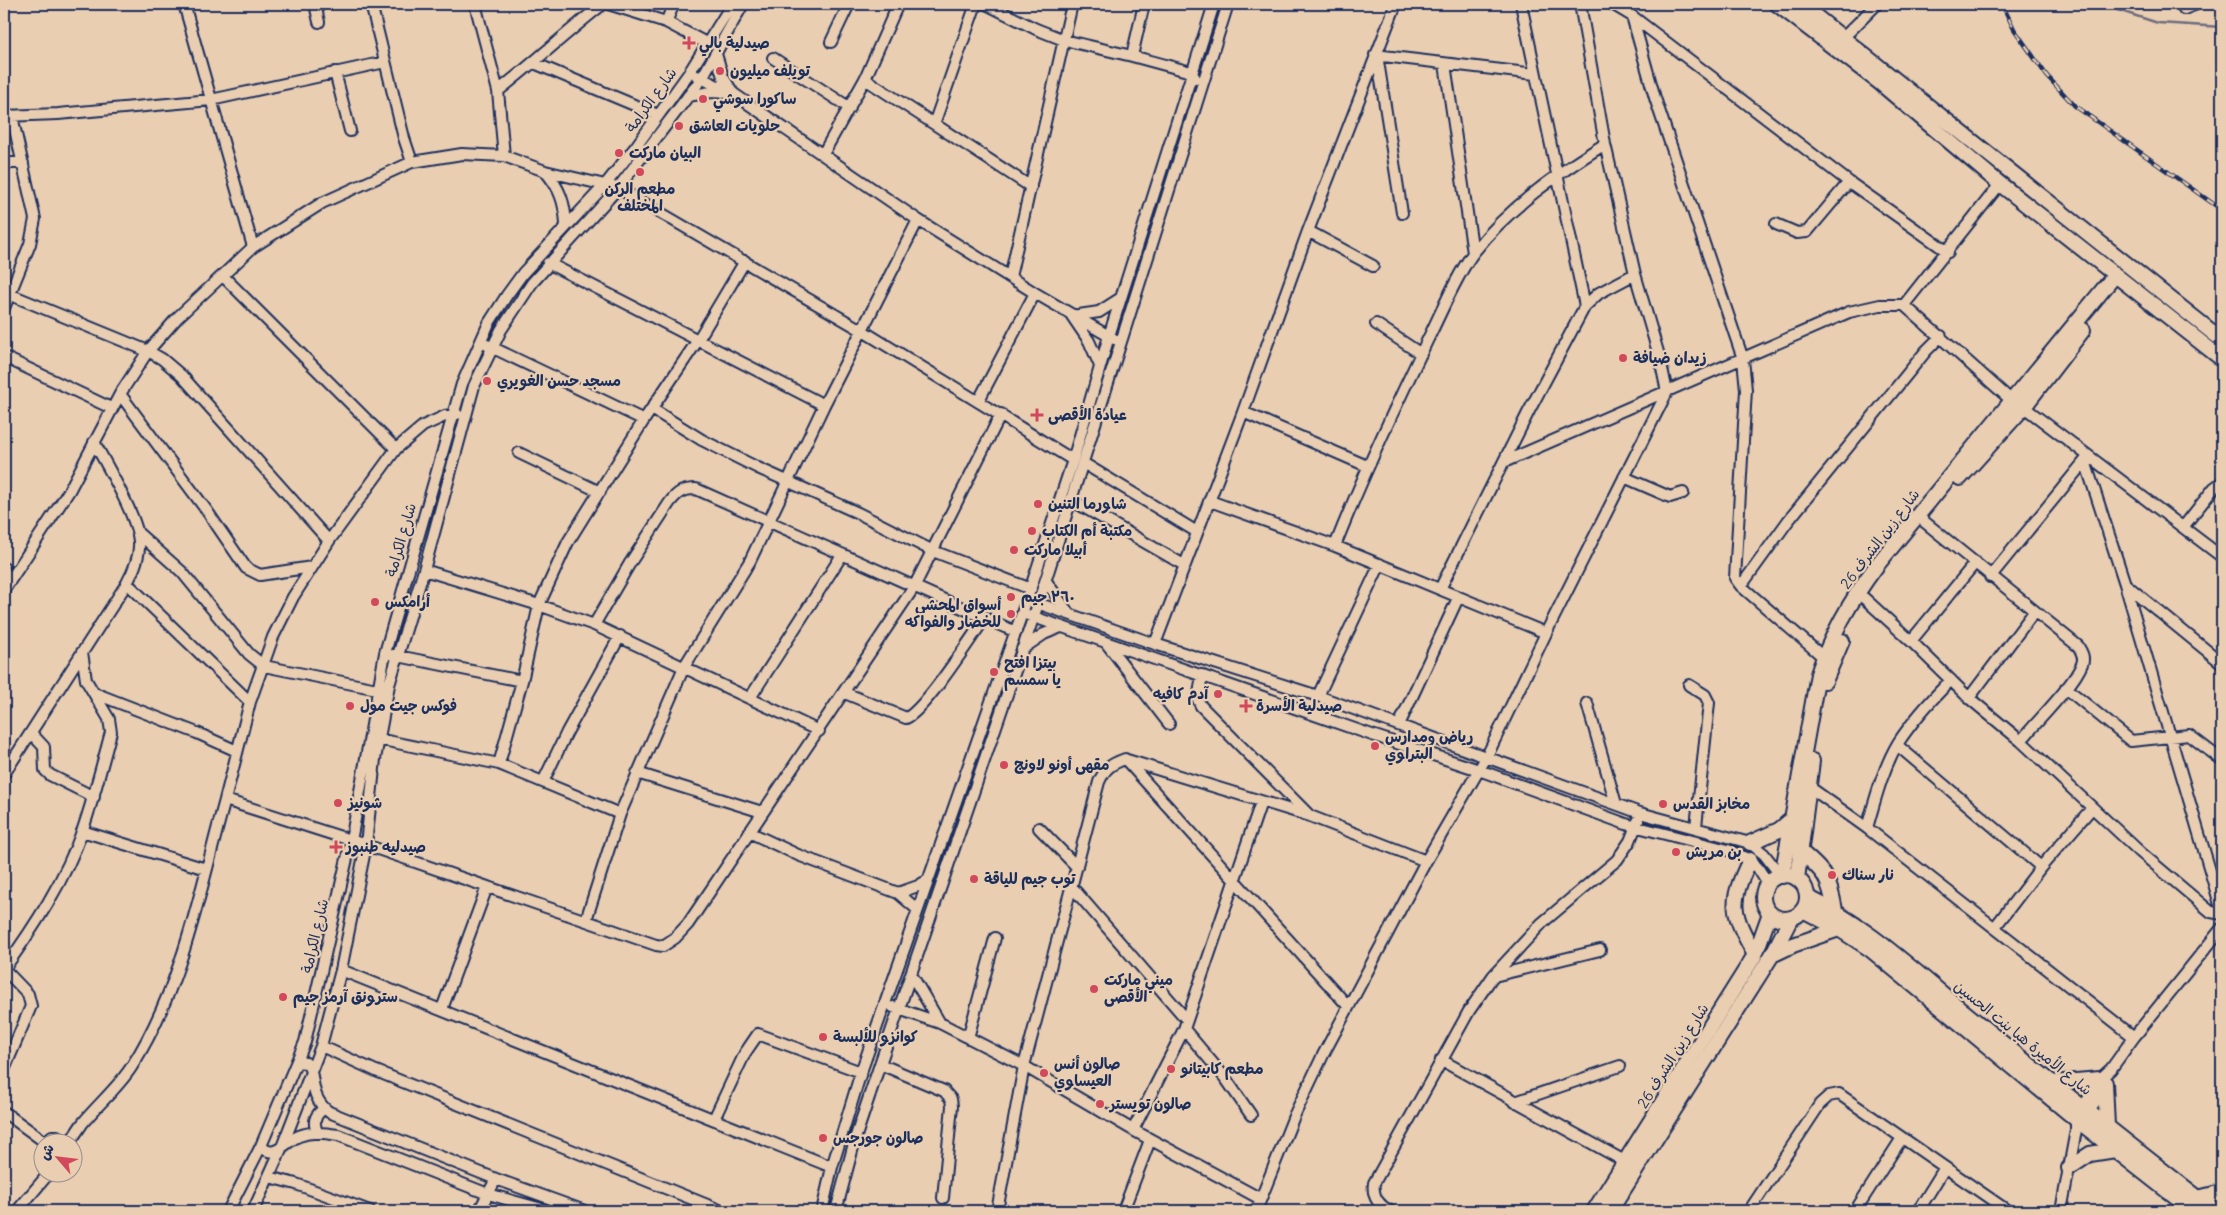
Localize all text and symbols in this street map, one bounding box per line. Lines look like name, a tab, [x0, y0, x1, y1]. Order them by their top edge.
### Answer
place label: صيدلية بالي	[699, 33, 770, 57]
marker: صيدلية بالي	[683, 37, 695, 49]
place label: تويلف ميليون	[730, 61, 811, 81]
street label: شارع الكرامة	[621, 63, 681, 137]
marker: تويلف ميليون	[714, 65, 726, 77]
place label: ساكورا سوشي	[713, 89, 797, 113]
marker: ساكورا سوشي	[697, 93, 709, 105]
place label: حلويات العاشق	[689, 116, 780, 136]
marker: حلويات العاشق	[673, 120, 685, 132]
place label: البيان ماركت	[629, 143, 701, 162]
marker: البيان ماركت	[613, 147, 625, 159]
marker: مطعم الركن المختلف	[634, 166, 646, 178]
place label: مطعم الركن المختلف	[605, 179, 676, 215]
place label: زيدان ضيافة	[1633, 348, 1707, 367]
marker: زيدان ضيافة	[1617, 352, 1629, 364]
place label: مسجد حسن الغويري	[497, 371, 621, 393]
marker: مسجد حسن الغويري	[481, 375, 493, 387]
place label: عيادة الأقصى	[1048, 404, 1127, 425]
marker: عيادة الأقصى	[1030, 408, 1044, 422]
street label: شارع زين الشرف 26	[1836, 485, 1924, 593]
place label: شاورما التنين	[1048, 494, 1127, 514]
marker: شاورما التنين	[1032, 498, 1044, 510]
street label: شارع الكرامة	[381, 501, 421, 579]
place label: مكتبة أم الكتاب	[1042, 521, 1132, 542]
marker: مكتبة أم الكتاب	[1026, 525, 1038, 537]
place label: أبيلا ماركت	[1024, 540, 1088, 559]
marker: أبيلا ماركت	[1008, 544, 1020, 556]
place label: ٣٦٠ جيم	[1021, 587, 1075, 608]
marker: ٣٦٠ جيم	[1005, 591, 1017, 603]
place label: أرامكس	[385, 592, 431, 611]
place label: أسواق المحشي للخضار والفواكه	[905, 595, 1002, 632]
marker: أرامكس	[369, 596, 381, 608]
marker: أسواق المحشي للخضار والفواكه	[1005, 608, 1017, 620]
place label: بيتزا افتح يا سمسم	[1004, 653, 1061, 691]
marker: بيتزا افتح يا سمسم	[988, 666, 1000, 678]
place label: آدم كافيه	[1153, 684, 1209, 705]
marker: آدم كافيه	[1212, 688, 1224, 700]
place label: صيدلية الأسرة	[1256, 695, 1342, 715]
place label: فوكس جيت مول	[360, 696, 457, 716]
marker: فوكس جيت مول	[344, 700, 356, 712]
marker: صيدلية الأسرة	[1240, 700, 1252, 712]
place label: رياض ومدارس البتراوي	[1385, 727, 1474, 766]
marker: رياض ومدارس البتراوي	[1369, 740, 1381, 752]
place label: مقهى أونو لاونج	[1014, 755, 1110, 775]
marker: مقهى أونو لاونج	[998, 759, 1010, 771]
place label: شونيز	[346, 793, 382, 813]
place label: مخابز القدس	[1673, 794, 1750, 813]
marker: شونيز	[332, 797, 344, 809]
marker: مخابز القدس	[1657, 798, 1669, 810]
place label: صيدليه طنبوز	[344, 837, 426, 857]
marker: صيدليه طنبوز	[330, 841, 342, 853]
place label: بن مريش	[1686, 842, 1742, 861]
marker: بن مريش	[1670, 846, 1682, 858]
place label: نار سناك	[1842, 865, 1894, 884]
place label: توب جيم للياقة	[984, 869, 1076, 890]
marker: نار سناك	[1826, 869, 1838, 881]
marker: توب جيم للياقة	[968, 873, 980, 885]
street label: شارع الكرامة	[297, 897, 333, 975]
place label: ميني ماركت الأقصى	[1104, 970, 1173, 1007]
street label: شارع الأميرة هيا بنت الحسين	[1950, 976, 2096, 1100]
marker: ميني ماركت الأقصى	[1088, 983, 1100, 995]
place label: سترونق آرمز جيم	[293, 987, 398, 1008]
marker: سترونق آرمز جيم	[277, 991, 289, 1003]
street label: شارع زين الشرف 26	[1633, 1000, 1713, 1112]
place label: كوانزو للألبسة	[833, 1026, 918, 1047]
marker: كوانزو للألبسة	[817, 1031, 829, 1043]
place label: صالون أنس العيساوي	[1054, 1054, 1121, 1093]
place label: مطعم كابيتانو	[1180, 1059, 1264, 1080]
marker: مطعم كابيتانو	[1165, 1063, 1177, 1075]
marker: صالون أنس العيساوي	[1038, 1067, 1050, 1079]
place label: صالون تويستر	[1108, 1094, 1191, 1114]
marker: صالون تويستر	[1094, 1098, 1106, 1110]
place label: صالون جورجس	[833, 1128, 924, 1148]
north arrow	[32, 1132, 82, 1182]
marker: صالون جورجس	[817, 1132, 829, 1144]
text: ش	[35, 1141, 58, 1163]

